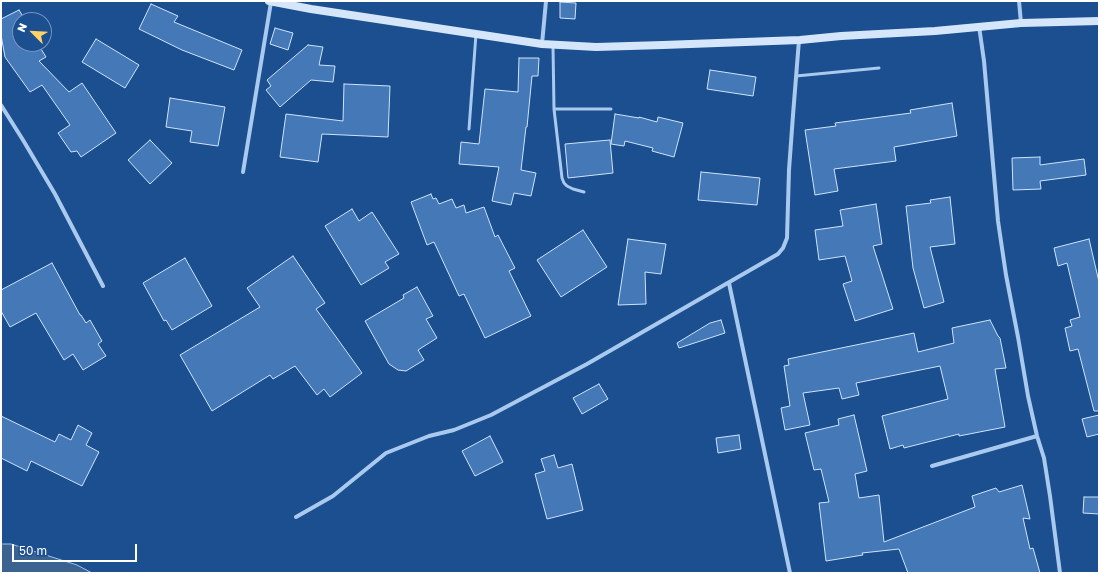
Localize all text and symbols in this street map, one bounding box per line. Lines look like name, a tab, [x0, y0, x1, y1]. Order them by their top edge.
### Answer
north arrow	[12, 12, 52, 52]
text: N	[14, 21, 29, 34]
scale bar	[14, 536, 139, 562]
text: 50 m	[19, 543, 47, 558]

